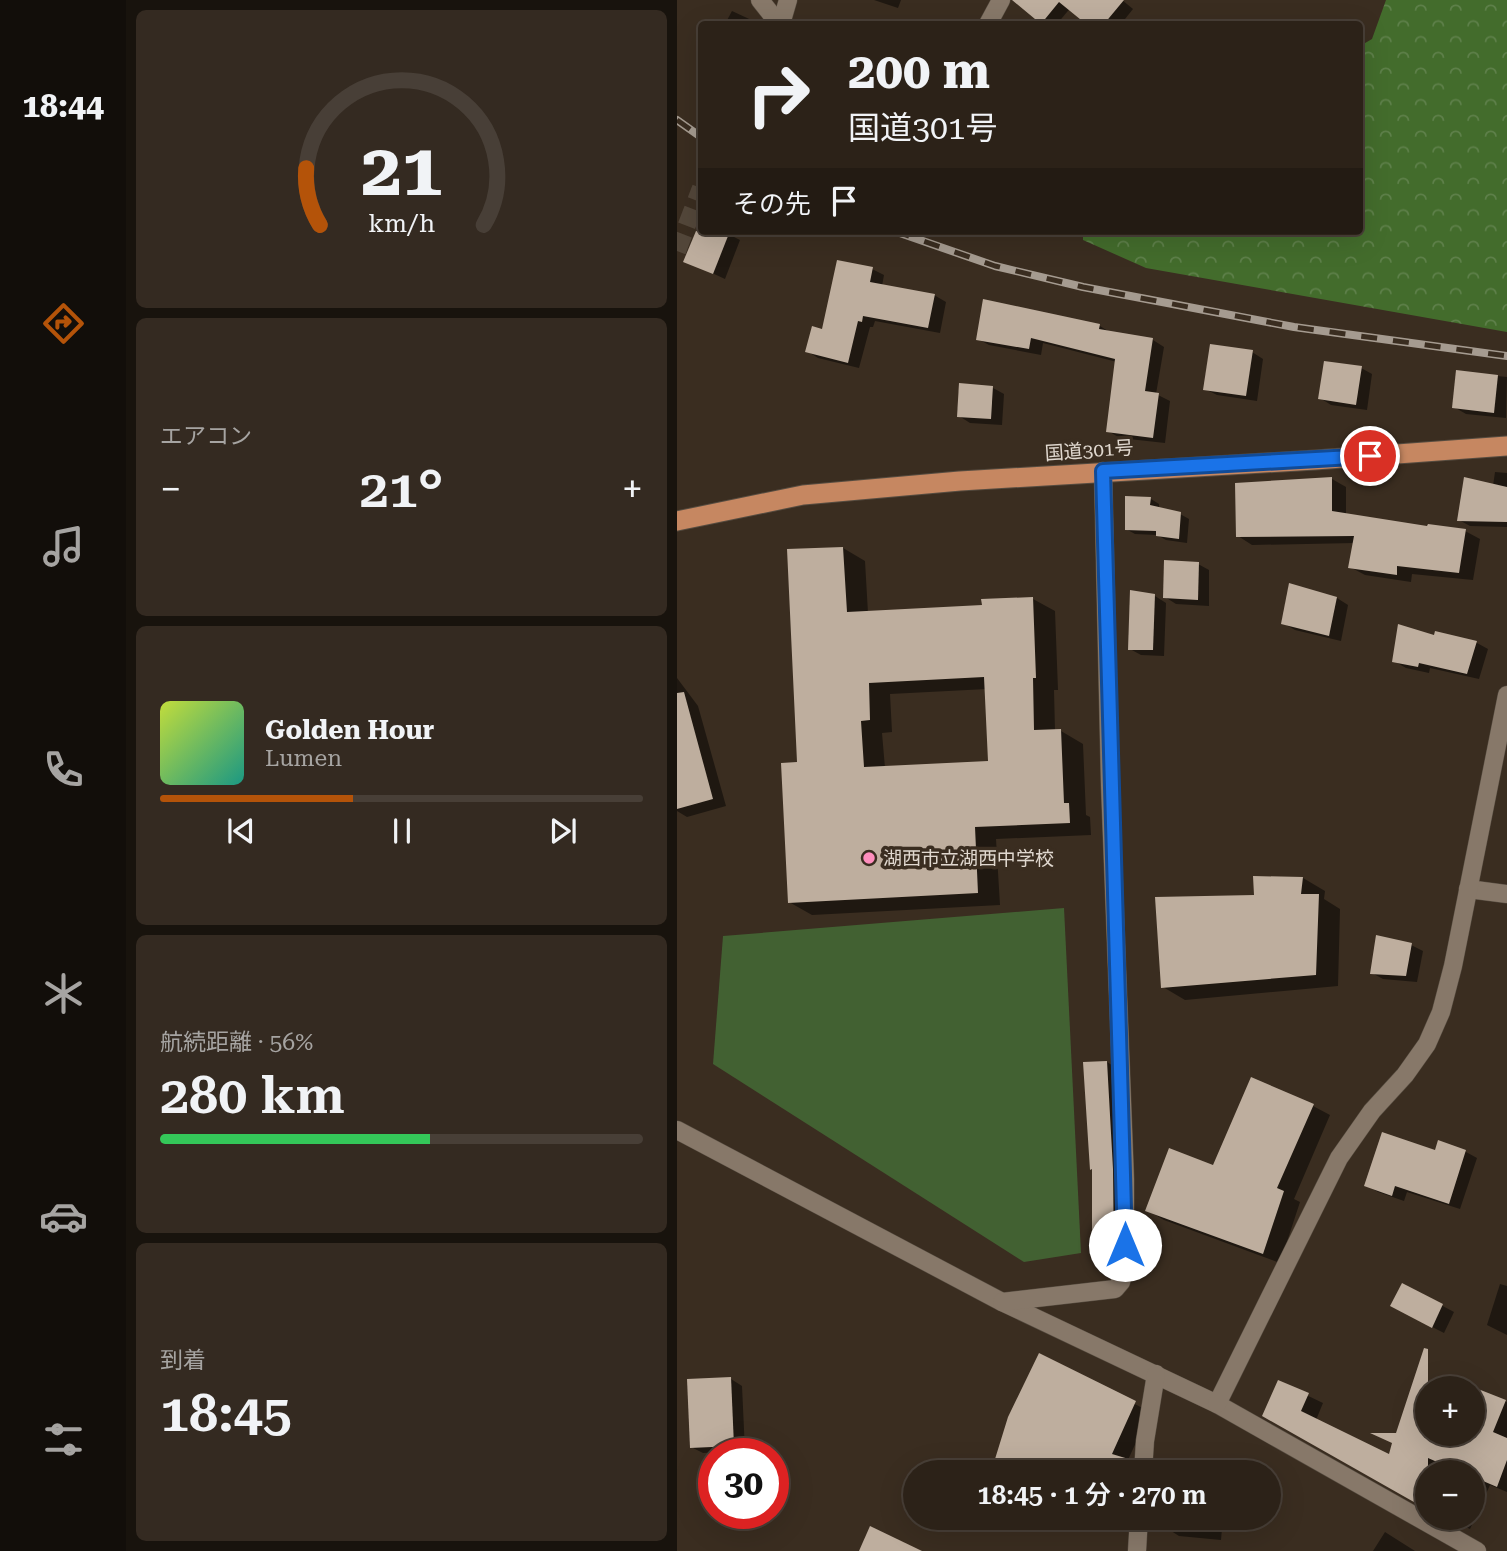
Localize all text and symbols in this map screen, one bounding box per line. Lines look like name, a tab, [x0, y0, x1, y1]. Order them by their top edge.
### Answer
text: 200 m	[848, 43, 990, 100]
icon: right	[733, 49, 824, 140]
text: 18:44	[22, 87, 104, 125]
text: 国道301号	[848, 109, 998, 147]
text: 21	[361, 128, 442, 213]
icon: arrive	[825, 182, 863, 220]
text: その先	[733, 189, 811, 219]
text: km/h	[368, 209, 435, 238]
icon: directions	[39, 299, 88, 348]
text: エアコン	[160, 423, 252, 450]
pin	[1340, 426, 1400, 486]
street label: 国道301号	[1044, 436, 1134, 465]
icon: arrive	[1351, 437, 1389, 475]
text: 21°	[360, 459, 443, 520]
text: −	[160, 467, 181, 511]
text: +	[622, 467, 643, 511]
icon: music	[39, 522, 88, 571]
text: Golden Hour	[265, 715, 434, 745]
icon: phone	[39, 745, 88, 794]
text: Lumen	[265, 745, 342, 772]
icon: previous	[222, 812, 260, 850]
icon: pause	[383, 812, 421, 850]
icon: next	[544, 812, 582, 850]
place label: 湖西市立湖西中学校	[883, 847, 1054, 870]
marker: 湖西市立湖西中学校	[861, 850, 877, 866]
icon: climate	[39, 969, 88, 1018]
text: 航続距離 · 56%	[160, 1029, 313, 1056]
text: 280 km	[160, 1065, 345, 1126]
icon: car	[39, 1192, 88, 1241]
position arrow	[1088, 1208, 1162, 1282]
text: 到着	[160, 1347, 206, 1374]
map controls	[1415, 1376, 1485, 1530]
button: +	[1415, 1376, 1485, 1446]
text: 18:45	[160, 1383, 292, 1444]
icon: filters	[39, 1415, 88, 1464]
speed limit sign: 30	[698, 1438, 789, 1529]
button: −	[1415, 1460, 1485, 1530]
text: 18:45 · 1 分 · 270 m	[977, 1480, 1207, 1510]

